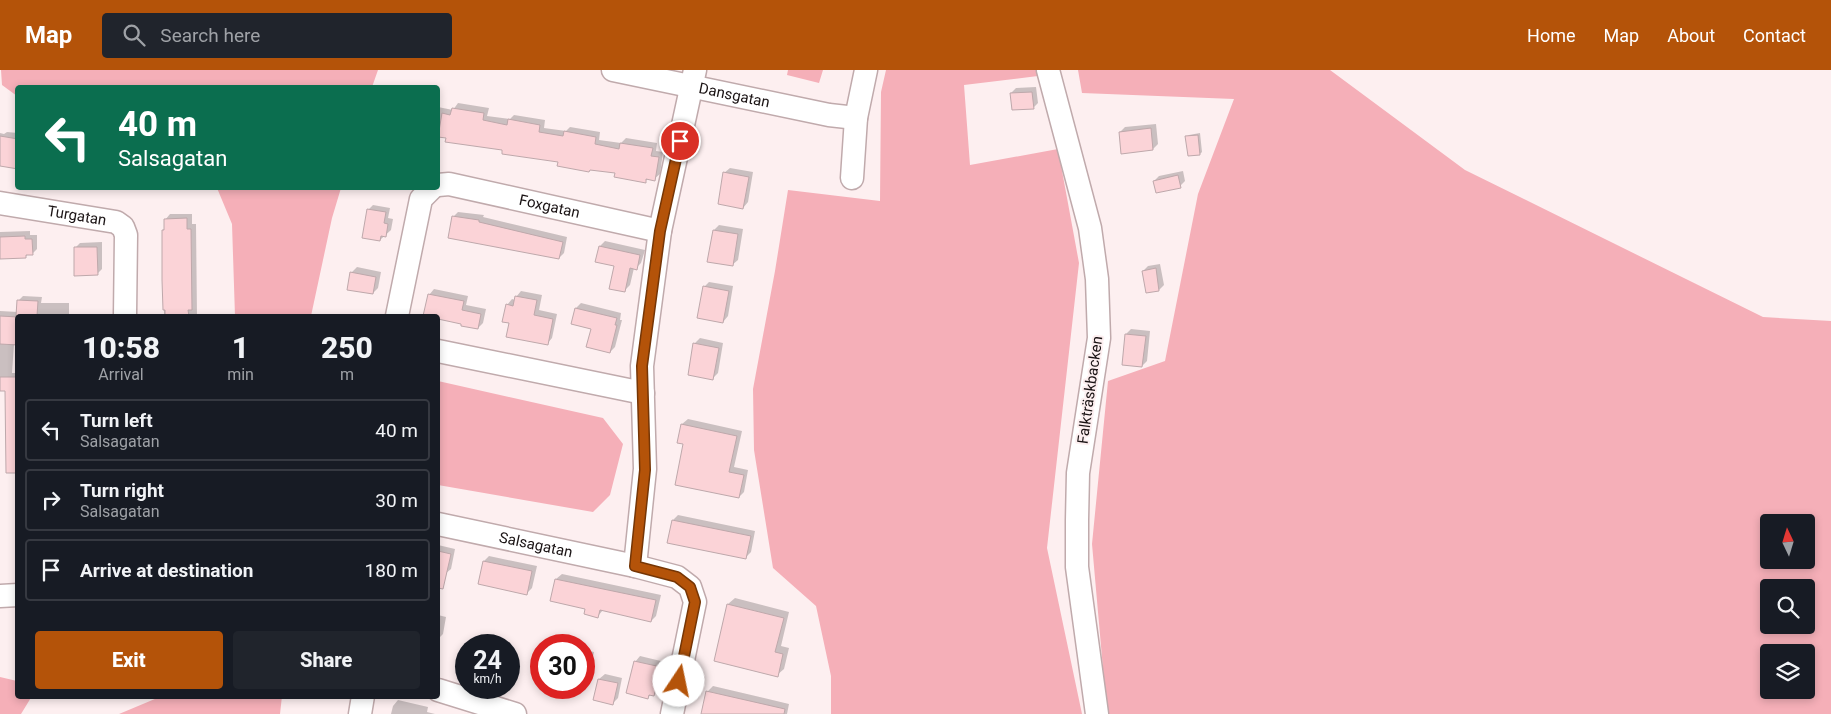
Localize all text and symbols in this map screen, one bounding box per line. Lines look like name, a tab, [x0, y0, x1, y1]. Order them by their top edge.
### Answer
search box	[102, 13, 452, 58]
text: Map	[25, 21, 72, 49]
icon: search	[120, 21, 148, 49]
text: Search here	[160, 24, 260, 47]
text: Home	[1527, 25, 1576, 46]
text: Map	[1604, 25, 1639, 46]
text: About	[1667, 25, 1715, 46]
text: Contact	[1743, 25, 1806, 46]
street label: Dansgatan	[697, 79, 772, 111]
text: 40 m	[118, 104, 197, 145]
icon: left	[35, 105, 100, 170]
pin	[659, 120, 701, 162]
icon: arrive	[666, 127, 694, 155]
text: Salsagatan	[118, 146, 227, 171]
street label: Foxgatan	[517, 191, 582, 222]
street label: Turgatan	[46, 202, 108, 229]
text: 10:58	[82, 330, 160, 365]
text: 1	[232, 330, 249, 365]
text: 250	[321, 330, 373, 365]
street label: Falkträskbacken	[1074, 335, 1106, 445]
text: Arrival	[98, 365, 144, 384]
text: min	[227, 365, 254, 384]
text: m	[340, 365, 354, 384]
text: Turn left	[80, 409, 153, 432]
icon: left	[37, 416, 65, 444]
text: 40 m	[375, 419, 418, 442]
text: Salsagatan	[80, 432, 160, 451]
text: Turn right	[80, 479, 164, 502]
icon: right	[37, 486, 65, 514]
text: 30 m	[375, 489, 418, 512]
text: Salsagatan	[80, 502, 160, 521]
north arrow	[1760, 514, 1815, 569]
map controls	[1760, 514, 1815, 699]
street label: Salsagatan	[497, 528, 574, 561]
icon: arrive	[37, 556, 65, 584]
text: Arrive at destination	[80, 559, 253, 582]
text: 180 m	[365, 559, 418, 582]
button: search	[1760, 579, 1815, 634]
button: Exit	[35, 631, 223, 689]
button: Share	[233, 631, 420, 689]
speed limit sign: 30	[530, 634, 595, 699]
button: layers	[1760, 644, 1815, 699]
text: 24	[473, 646, 502, 675]
position arrow	[652, 654, 704, 706]
text: km/h	[473, 672, 502, 686]

